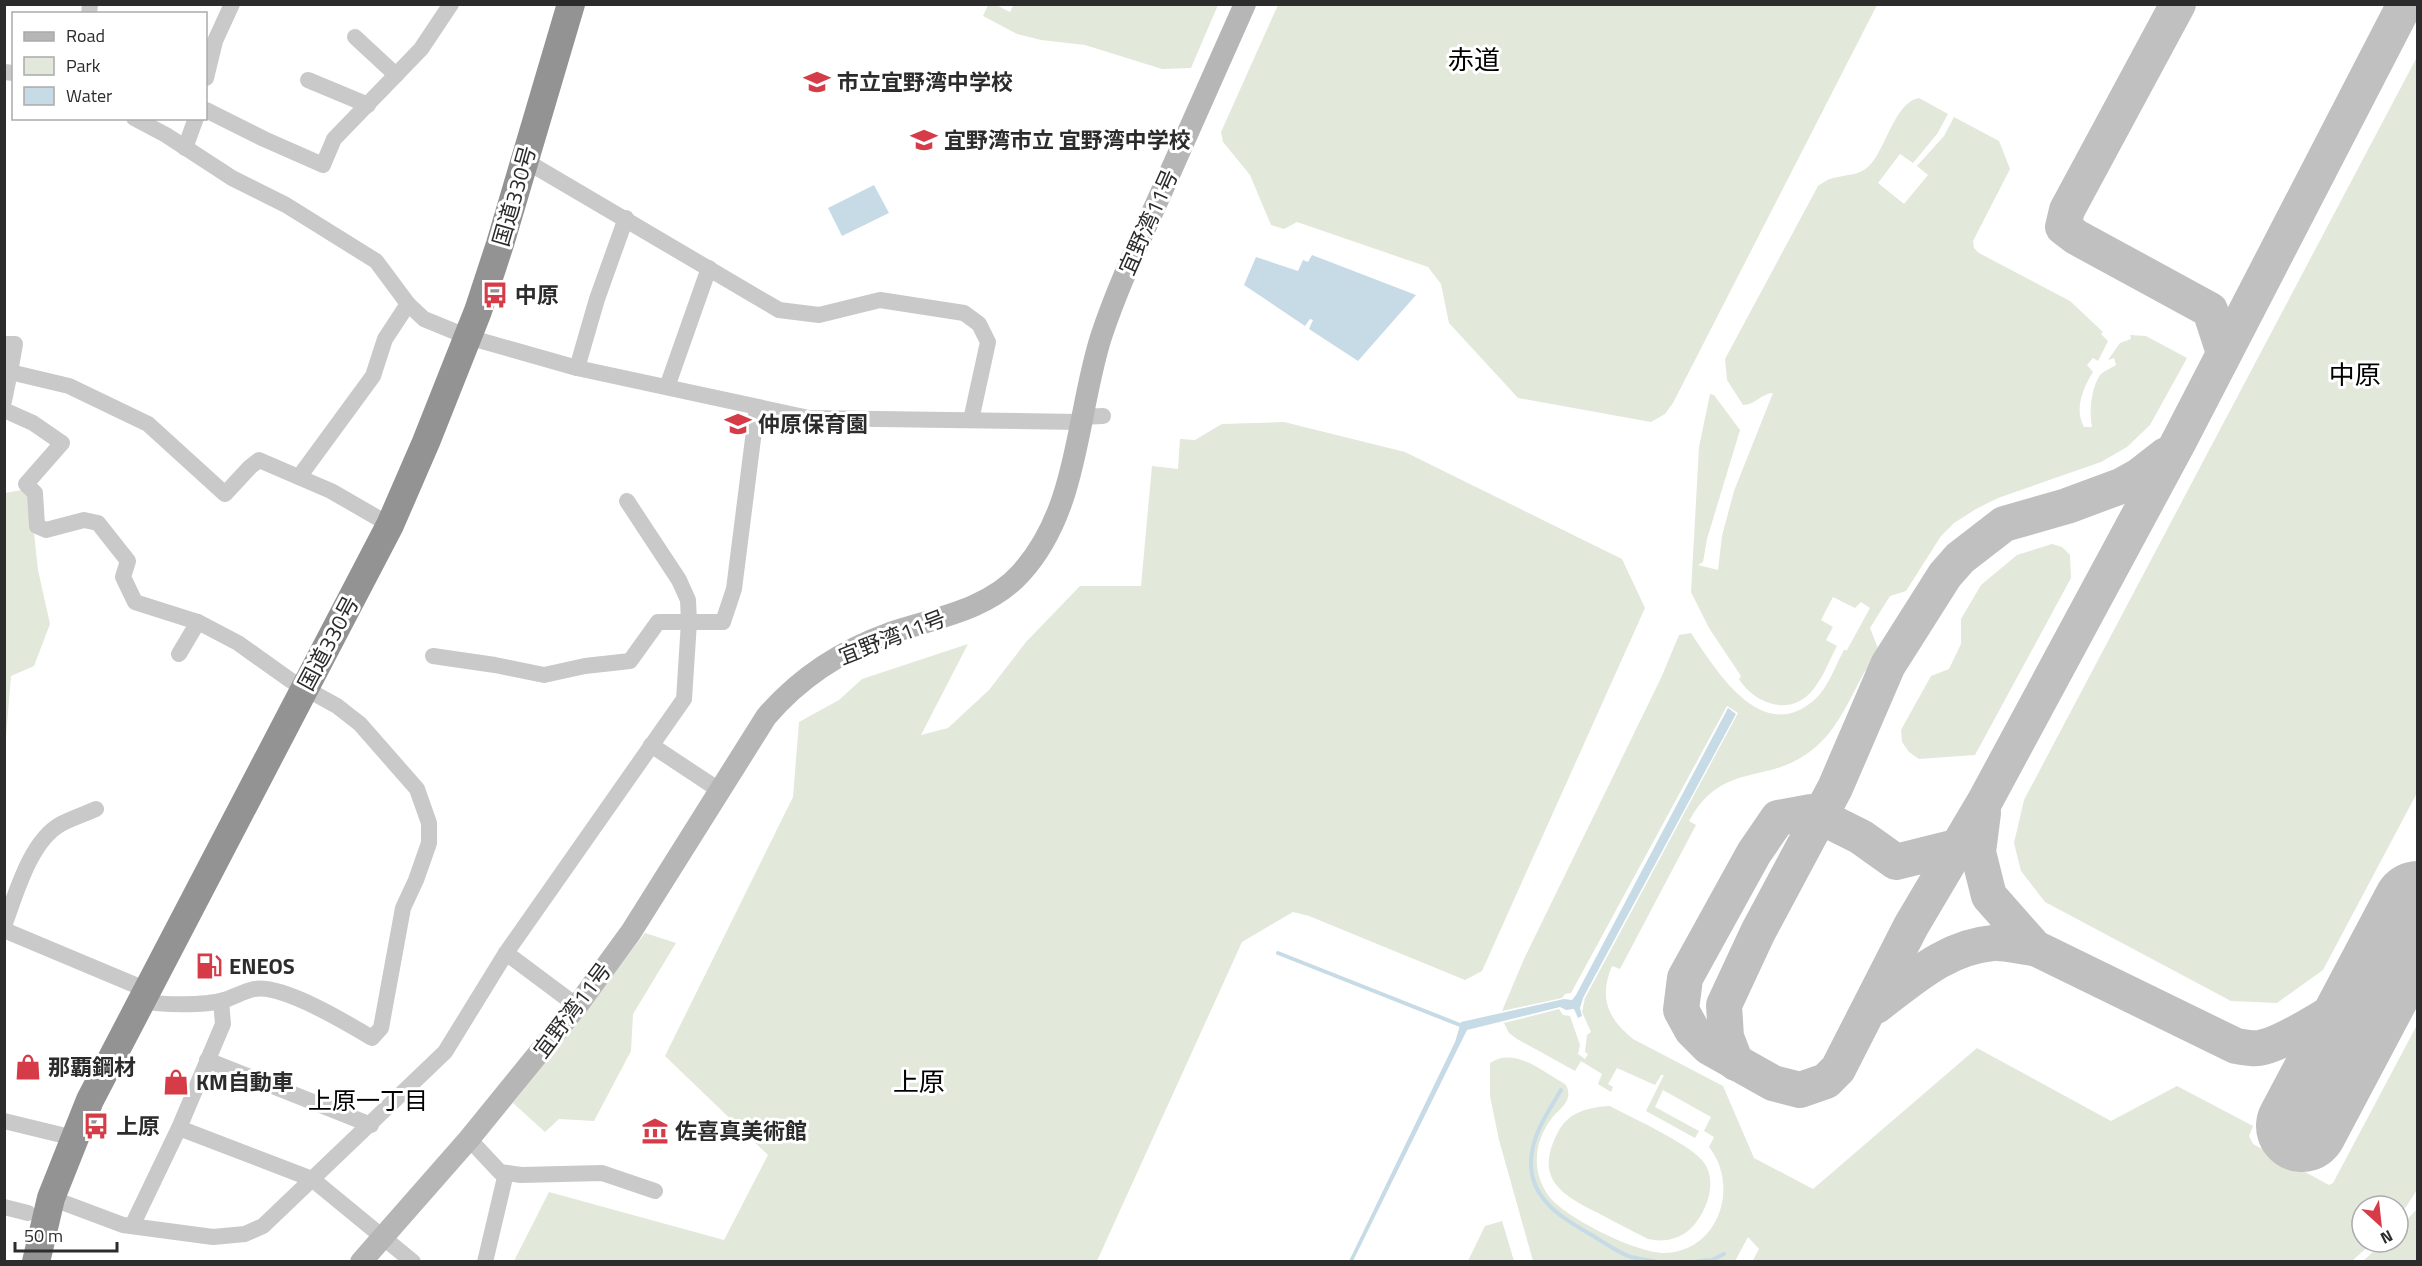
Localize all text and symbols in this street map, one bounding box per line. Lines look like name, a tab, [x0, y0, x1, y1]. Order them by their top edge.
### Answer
legend	[12, 12, 207, 120]
text: Road	[66, 22, 105, 49]
district label: 赤道	[1448, 40, 1500, 79]
text: Park	[66, 52, 101, 79]
place label: 市立宜野湾中学校	[837, 65, 1013, 99]
school or university icon: 市立宜野湾中学校	[802, 67, 832, 97]
text: Water	[66, 82, 112, 109]
place label: 宜野湾市立 宜野湾中学校	[944, 123, 1191, 157]
school or university icon: 宜野湾市立 宜野湾中学校	[909, 125, 939, 155]
street label: 国道330号	[483, 142, 545, 250]
street label: 宜野湾11号	[1110, 164, 1186, 280]
place label: 中原	[515, 278, 559, 312]
bus stop icon: 中原	[480, 280, 510, 310]
district label: 中原	[2329, 355, 2381, 394]
place label: 仲原保育園	[758, 407, 868, 441]
school or university icon: 仲原保育園	[723, 409, 753, 439]
street label: 国道330号	[289, 590, 367, 696]
street label: 宜野湾11号	[833, 601, 951, 673]
place label: ENEOS	[229, 949, 295, 983]
fuel station icon: ENEOS	[194, 951, 224, 981]
street label: 宜野湾11号	[525, 955, 619, 1065]
place label: 那覇鋼材	[48, 1050, 136, 1084]
shop icon: 那覇鋼材	[13, 1052, 43, 1082]
district label: 上原	[893, 1062, 945, 1101]
place label: KM自動車	[196, 1065, 294, 1099]
shop icon: KM自動車	[161, 1067, 191, 1097]
district label: 上原一丁目	[308, 1082, 428, 1118]
place label: 上原	[116, 1109, 160, 1143]
bus stop icon: 上原	[81, 1111, 111, 1141]
place label: 佐喜真美術館	[675, 1114, 807, 1148]
museum icon: 佐喜真美術館	[640, 1116, 670, 1146]
north arrow	[2350, 1194, 2410, 1254]
scale bar	[15, 1215, 117, 1253]
text: 50 m	[24, 1222, 63, 1249]
text: N	[2376, 1224, 2397, 1251]

